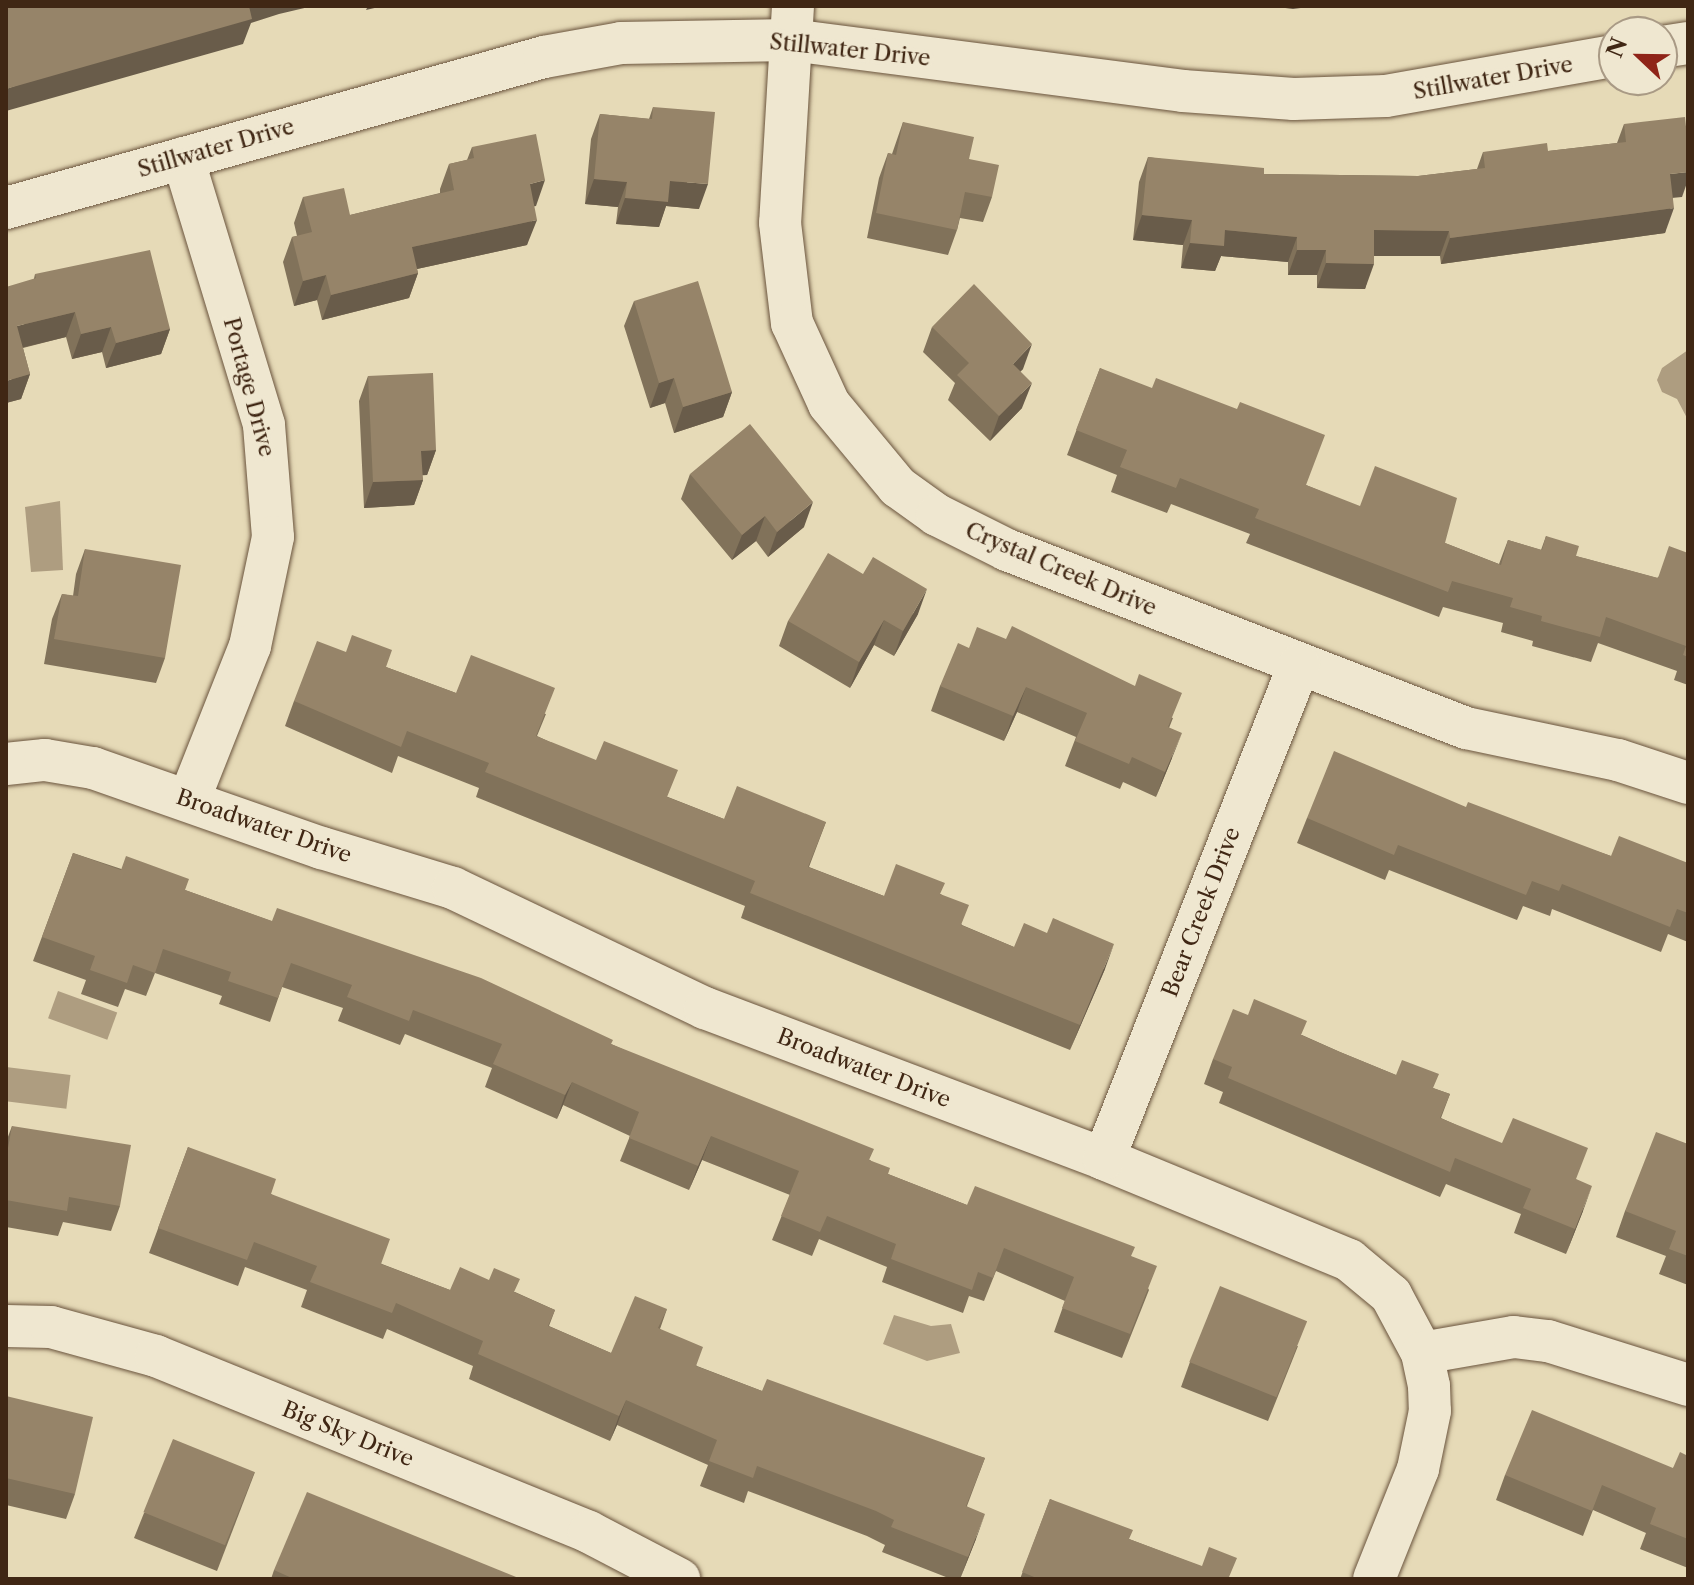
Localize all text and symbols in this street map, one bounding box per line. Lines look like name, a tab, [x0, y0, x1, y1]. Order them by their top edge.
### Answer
north arrow	[1598, 16, 1678, 96]
street label: Stillwater Drive	[768, 28, 932, 72]
text: N	[1601, 34, 1633, 61]
street label: Stillwater Drive	[1411, 51, 1575, 105]
street label: Stillwater Drive	[134, 113, 298, 183]
street label: Portage Drive	[218, 315, 280, 459]
street label: Crystal Creek Drive	[961, 517, 1161, 621]
street label: Broadwater Drive	[173, 784, 355, 868]
street label: Bear Creek Drive	[1156, 823, 1246, 1001]
street label: Broadwater Drive	[773, 1023, 955, 1113]
street label: Big Sky Drive	[278, 1395, 418, 1473]

